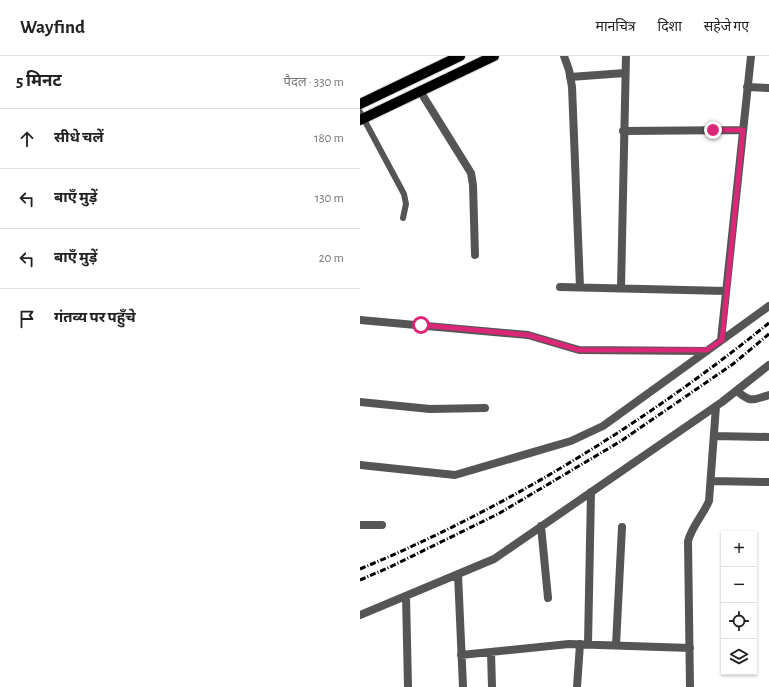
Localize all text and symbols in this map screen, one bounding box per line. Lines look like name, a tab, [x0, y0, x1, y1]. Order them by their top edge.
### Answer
text: Wayfind	[20, 18, 85, 37]
text: मानचित्र	[596, 20, 636, 34]
text: दिशा	[658, 20, 682, 34]
text: सहेजे गए	[704, 20, 749, 34]
text: 5 मिनट	[16, 72, 62, 89]
text: पैदल · 330 m	[284, 76, 344, 89]
route end	[704, 121, 722, 139]
icon: ahead	[16, 128, 38, 150]
text: सीधे चलें	[54, 130, 104, 145]
text: 180 m	[314, 132, 344, 145]
icon: left	[16, 188, 38, 210]
text: बाएँ मुड़ें	[54, 190, 97, 205]
text: 130 m	[315, 192, 344, 205]
icon: left	[16, 248, 38, 270]
text: बाएँ मुड़ें	[54, 250, 97, 265]
text: 20 m	[319, 252, 344, 265]
icon: arrive	[16, 308, 38, 330]
text: गंतव्य पर पहुँचे	[54, 310, 136, 325]
route start	[412, 316, 430, 334]
map controls	[721, 531, 757, 675]
button: +	[721, 531, 757, 567]
button: −	[721, 567, 757, 603]
button: locate	[721, 603, 757, 639]
button: layers	[721, 639, 757, 675]

